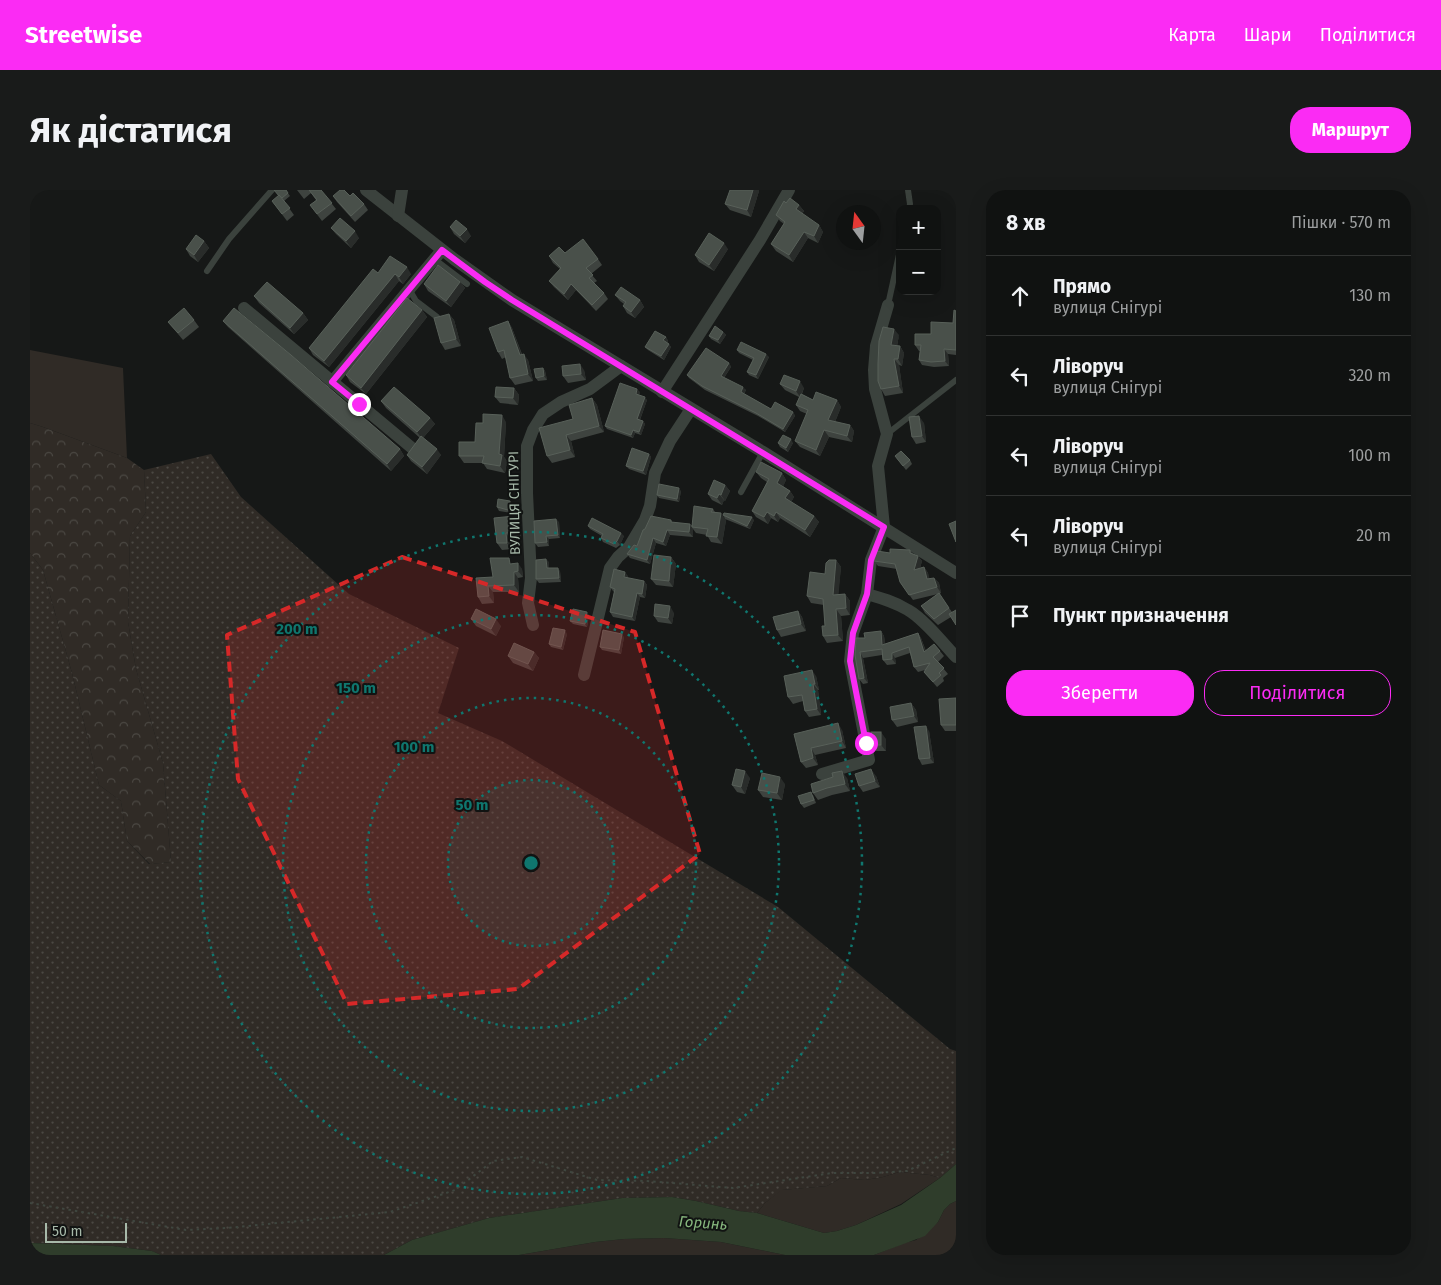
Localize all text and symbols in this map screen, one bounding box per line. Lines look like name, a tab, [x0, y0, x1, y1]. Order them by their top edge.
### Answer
text: Streetwise	[25, 21, 142, 49]
text: Карта	[1168, 24, 1216, 46]
text: Шари	[1244, 24, 1292, 46]
text: Поділитися	[1320, 24, 1416, 46]
button: Маршрут	[1290, 107, 1411, 153]
text: Як дістатися	[30, 109, 232, 151]
north arrow	[836, 205, 881, 250]
map controls	[896, 205, 941, 295]
button: +	[896, 205, 941, 250]
text: 8 хв	[1006, 210, 1046, 236]
text: Пішки · 570 m	[1291, 213, 1391, 232]
button: −	[896, 250, 941, 295]
text: Прямо	[1053, 275, 1111, 298]
icon: ahead	[1006, 282, 1034, 310]
text: 130 m	[1349, 286, 1391, 305]
text: вулиця Снігурі	[1053, 298, 1162, 317]
text: Ліворуч	[1053, 355, 1124, 378]
icon: left	[1006, 362, 1034, 390]
text: 320 m	[1348, 366, 1391, 385]
text: вулиця Снігурі	[1053, 378, 1162, 397]
route end	[348, 393, 371, 416]
text: Ліворуч	[1053, 435, 1124, 458]
icon: left	[1006, 442, 1034, 470]
text: 100 m	[1348, 446, 1391, 465]
street label: ВУЛИЦЯ СНІГУРІ	[505, 451, 524, 555]
text: вулиця Снігурі	[1053, 458, 1162, 477]
text: Ліворуч	[1053, 515, 1124, 538]
icon: left	[1006, 522, 1034, 550]
text: 20 m	[1356, 526, 1391, 545]
text: вулиця Снігурі	[1053, 538, 1162, 557]
icon: arrive	[1006, 602, 1034, 630]
text: Пункт призначення	[1053, 604, 1229, 627]
text: 200 m	[276, 620, 318, 638]
button: Зберегти	[1006, 670, 1194, 716]
button: Поділитися	[1204, 670, 1391, 716]
text: 150 m	[336, 679, 376, 697]
route start	[855, 732, 878, 755]
text: 100 m	[394, 738, 434, 756]
text: 50 m	[455, 796, 489, 814]
centre of rings	[522, 854, 540, 872]
water label: Горинь	[678, 1212, 728, 1234]
scale bar	[45, 1220, 128, 1243]
text: 50 m	[52, 1223, 83, 1240]

